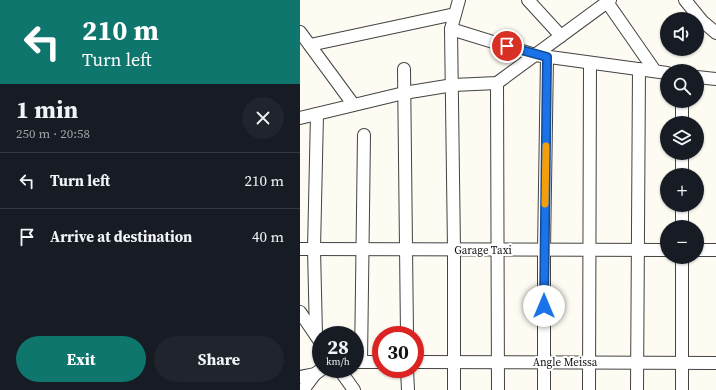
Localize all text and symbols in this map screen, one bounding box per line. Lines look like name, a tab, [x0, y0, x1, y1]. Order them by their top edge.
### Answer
text: 210 m	[82, 11, 159, 49]
map controls	[660, 12, 704, 264]
button: sound	[660, 12, 704, 56]
icon: left	[16, 16, 68, 68]
pin	[490, 29, 524, 63]
icon: arrive	[496, 35, 518, 57]
text: Turn left	[82, 47, 152, 72]
button: search	[660, 64, 704, 108]
text: 1 min	[16, 93, 78, 126]
button: close	[242, 97, 284, 139]
button: layers	[660, 116, 704, 160]
text: 250 m · 20:58	[16, 125, 90, 142]
button: +	[660, 168, 704, 212]
icon: left	[16, 170, 38, 192]
text: Turn left	[50, 170, 110, 191]
text: 210 m	[244, 170, 284, 191]
button: −	[660, 220, 704, 264]
icon: arrive	[16, 226, 38, 248]
text: Arrive at destination	[50, 226, 192, 247]
text: 40 m	[252, 226, 284, 247]
street label: Garage Taxi	[454, 243, 512, 258]
position arrow	[523, 285, 565, 327]
speed limit sign: 30	[372, 326, 424, 378]
text: 28	[327, 333, 349, 361]
button: Exit	[16, 336, 146, 382]
button: Share	[154, 336, 284, 382]
text: km/h	[326, 355, 350, 368]
street label: Angle Meissa	[533, 355, 598, 370]

